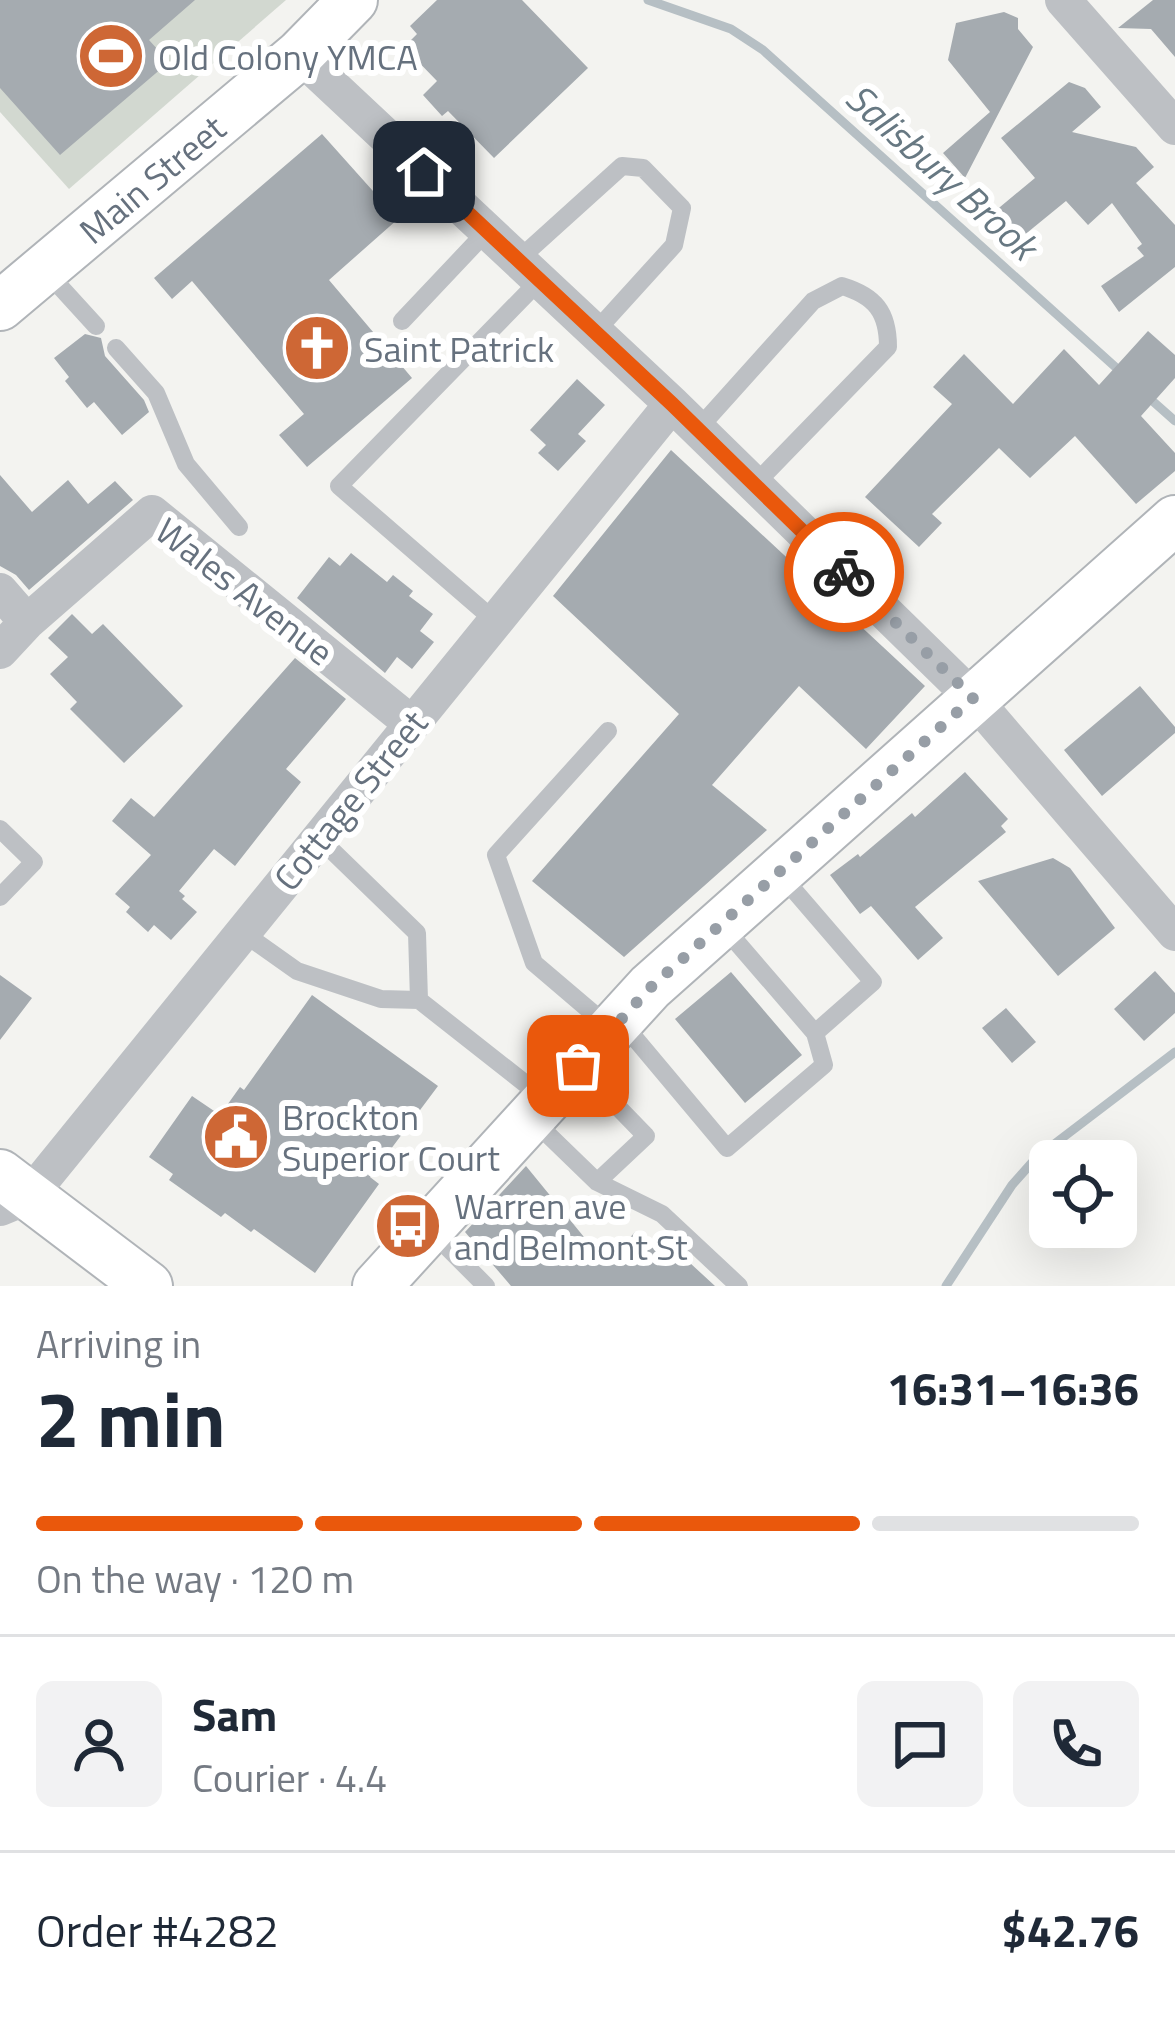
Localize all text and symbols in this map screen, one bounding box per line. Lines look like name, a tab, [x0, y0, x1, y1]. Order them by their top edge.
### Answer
sports icon: Old Colony YMCA	[76, 21, 146, 91]
place label: Old Colony YMCA	[158, 29, 418, 84]
water label: Salisbury Brook	[833, 69, 1054, 276]
street label: Main Street	[66, 101, 237, 256]
pin	[373, 121, 475, 223]
icon: home	[391, 139, 457, 205]
church icon: Saint Patrick	[282, 313, 352, 383]
place label: Saint Patrick	[364, 321, 554, 376]
street label: Wales Avenue	[144, 504, 346, 678]
courier	[784, 512, 904, 632]
icon: bike	[811, 539, 877, 605]
street label: Cottage Street	[260, 697, 440, 902]
pin	[527, 1015, 629, 1117]
icon: bag	[545, 1033, 611, 1099]
place label: Brockton Superior Court	[282, 1089, 500, 1185]
public building icon: Brockton Superior Court	[201, 1102, 271, 1172]
map controls	[1029, 1140, 1137, 1248]
button: locate	[1029, 1140, 1137, 1248]
place label: Warren ave and Belmont St	[454, 1178, 688, 1274]
bus stop icon: Warren ave and Belmont St	[373, 1191, 443, 1261]
text: Arriving in	[36, 1314, 201, 1373]
text: 16:31–16:36	[887, 1354, 1139, 1422]
text: 2 min	[36, 1359, 226, 1477]
text: On the way · 120 m	[36, 1549, 354, 1608]
text: Sam	[192, 1680, 277, 1748]
button: person	[36, 1681, 162, 1807]
button: chat	[857, 1681, 983, 1807]
button: phone	[1013, 1681, 1139, 1807]
text: Courier · 4.4	[192, 1748, 387, 1807]
text: Order #4282	[36, 1896, 279, 1964]
text: $42.76	[1001, 1896, 1139, 1964]

